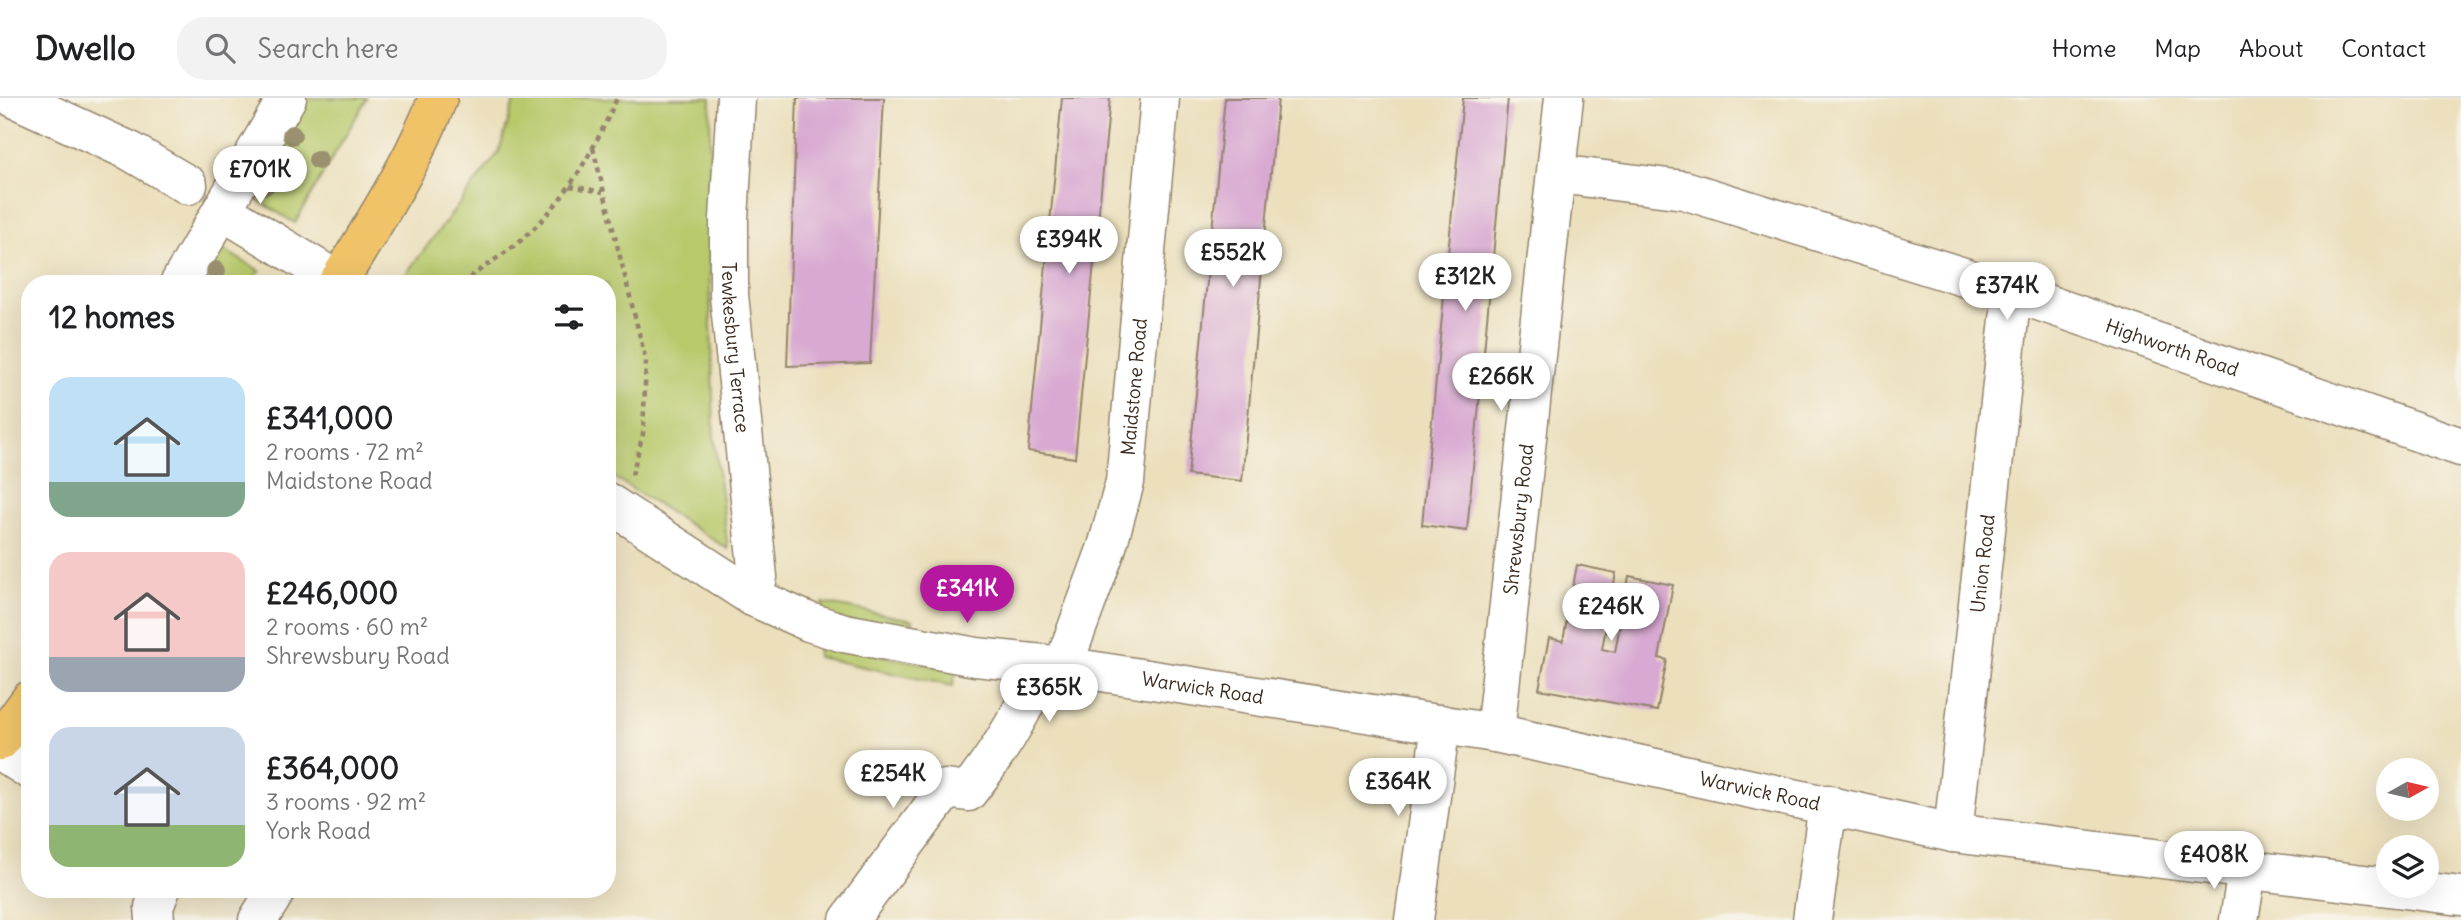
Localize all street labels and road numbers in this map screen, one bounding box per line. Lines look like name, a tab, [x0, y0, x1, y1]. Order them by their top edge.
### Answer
street label: Tewkesbury Terrace	[717, 262, 755, 434]
street label: Highworth Road	[2102, 313, 2242, 381]
street label: Maidstone Road	[1115, 317, 1152, 456]
street label: Shrewsbury Road	[1498, 442, 1538, 596]
street label: Union Road	[1965, 513, 2000, 614]
street label: Warwick Road	[1140, 666, 1265, 709]
street label: Warwick Road	[1697, 766, 1822, 816]

